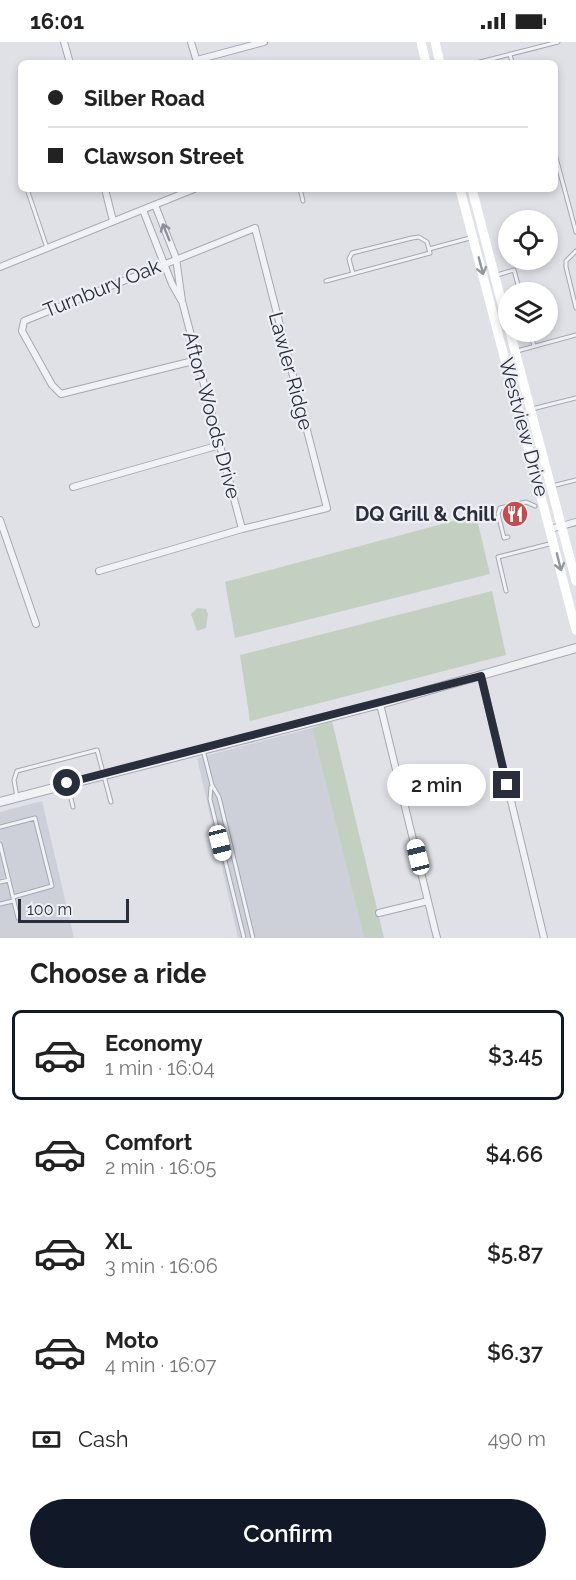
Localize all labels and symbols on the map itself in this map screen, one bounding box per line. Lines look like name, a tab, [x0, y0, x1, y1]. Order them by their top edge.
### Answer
one-way arrow	[159, 223, 170, 242]
street label: Turnbury Oak	[40, 253, 164, 322]
one-way arrow	[475, 256, 487, 275]
street label: Lawler Ridge	[264, 309, 318, 433]
street label: Afton Woods Drive	[178, 329, 246, 502]
street label: Westview Drive	[494, 355, 554, 499]
restaurant icon: DQ Grill & Chill	[500, 499, 530, 529]
place label: DQ Grill & Chill	[355, 502, 497, 526]
one-way arrow	[553, 552, 565, 571]
callout: 2 min	[387, 764, 486, 806]
route start	[53, 769, 80, 796]
route end	[493, 771, 520, 798]
car	[207, 823, 233, 863]
car	[405, 837, 431, 877]
scale bar	[18, 896, 129, 923]

